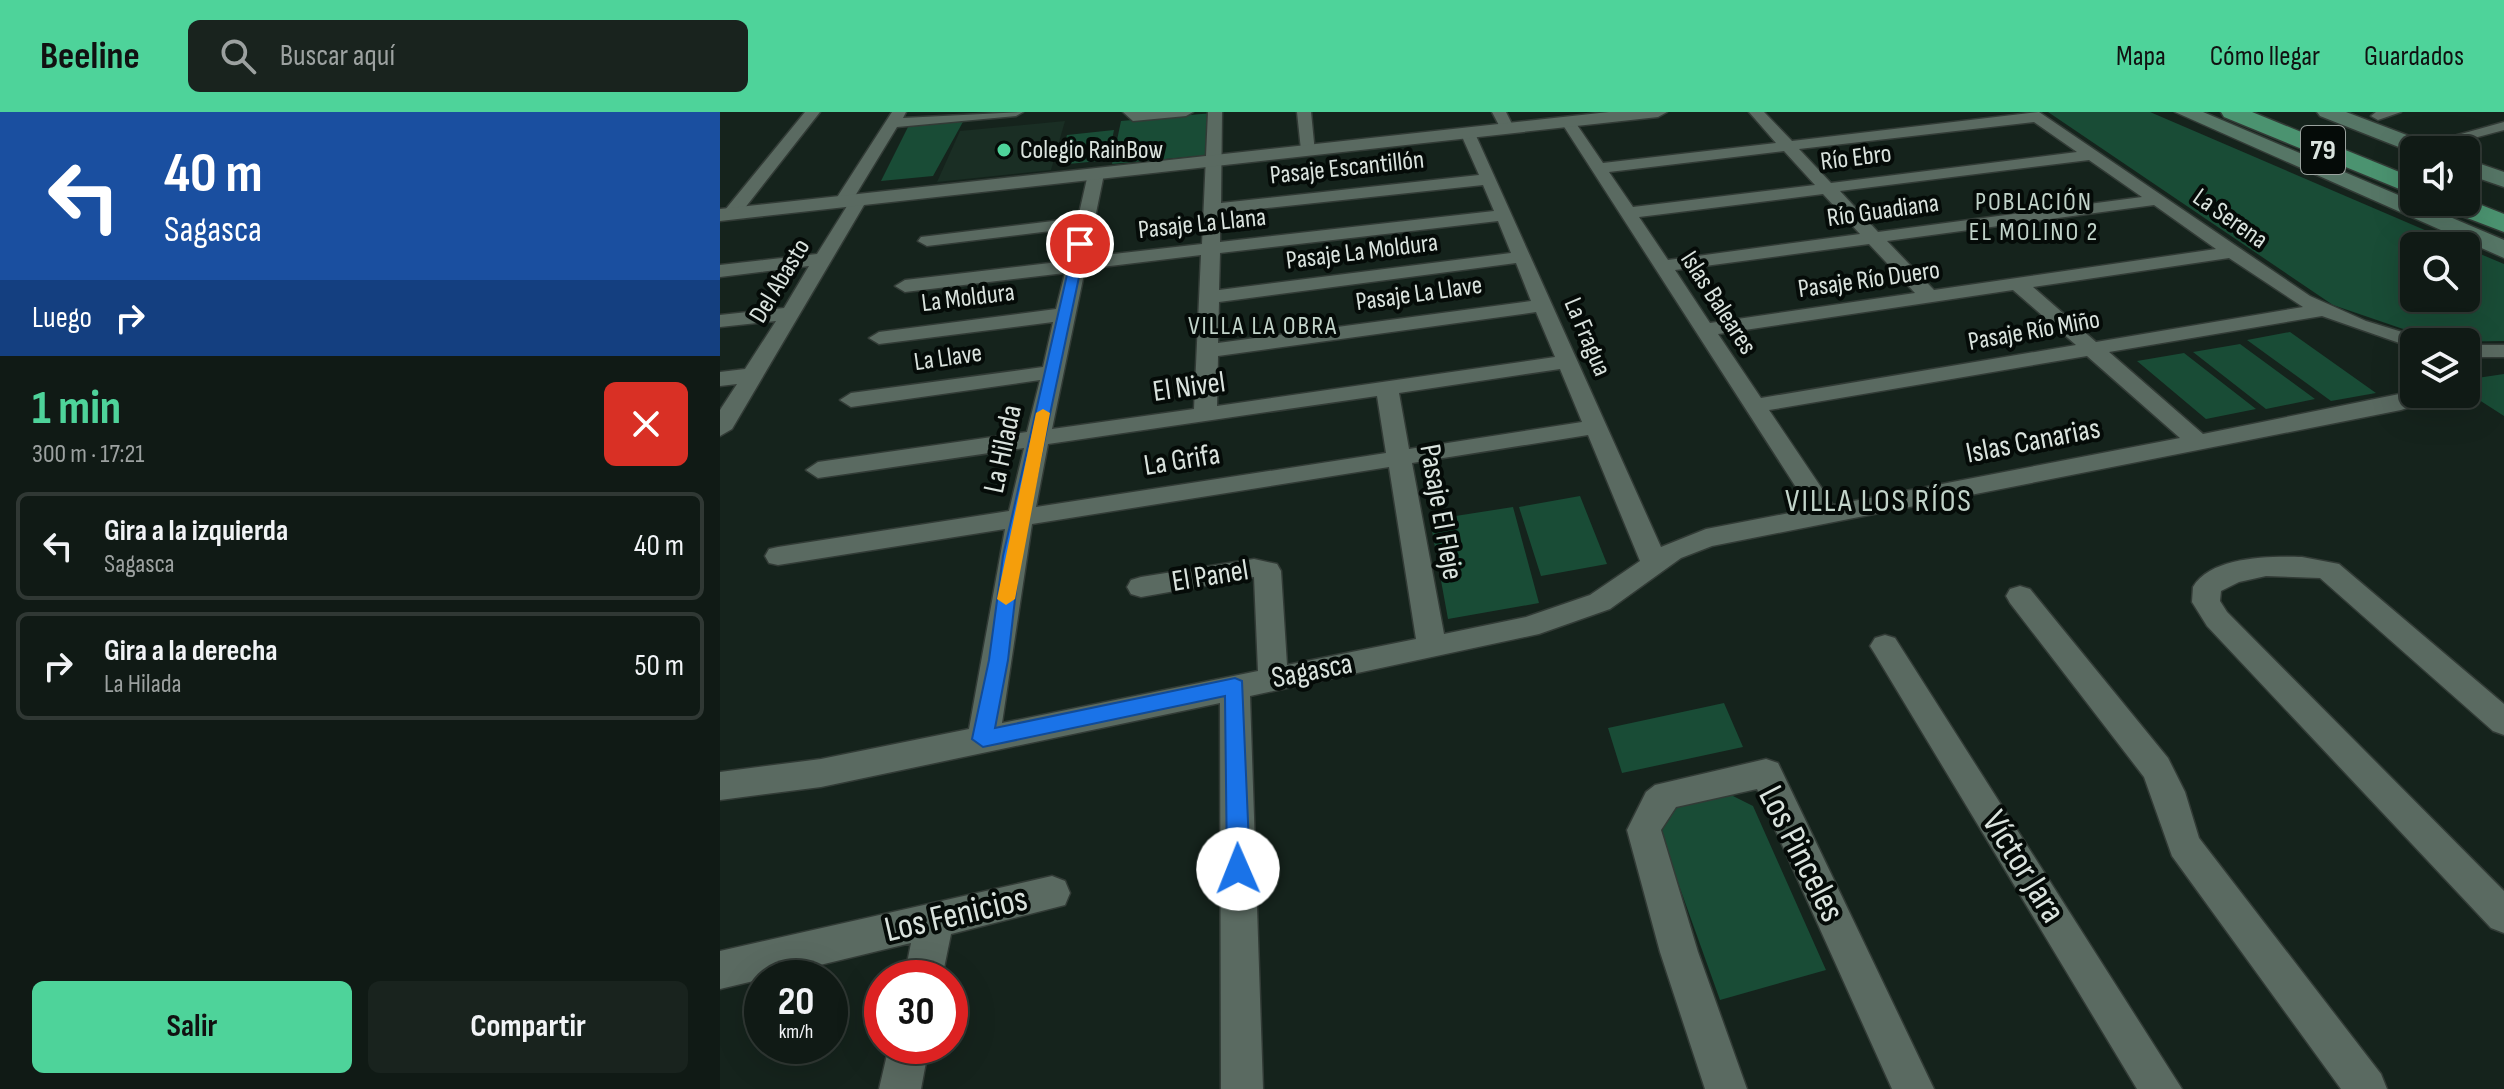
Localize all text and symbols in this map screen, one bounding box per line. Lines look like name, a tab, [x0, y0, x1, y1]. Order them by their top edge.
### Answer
search box	[188, 20, 748, 92]
text: Beeline	[40, 34, 140, 79]
icon: search	[216, 34, 260, 78]
text: Buscar aquí	[280, 38, 395, 74]
text: Mapa	[2116, 40, 2166, 73]
text: Cómo llegar	[2210, 40, 2320, 73]
text: Guardados	[2364, 40, 2464, 73]
road number: 79	[2301, 126, 2345, 174]
place label: Colegio RainBow	[1020, 135, 1163, 166]
map controls	[2400, 136, 2480, 408]
button: sound	[2400, 136, 2480, 216]
street label: Río Ebro	[1819, 138, 1893, 178]
text: 40 m	[164, 141, 263, 208]
marker: Colegio RainBow	[995, 141, 1013, 159]
icon: left	[32, 144, 136, 248]
street label: Pasaje Escantillón	[1268, 144, 1426, 192]
street label: La Serena	[2187, 182, 2273, 256]
district label: POBLACIÓN EL MOLINO 2	[1969, 187, 2099, 248]
street label: Río Guadiana	[1825, 188, 1941, 234]
street label: Pasaje La Llana	[1136, 202, 1268, 246]
text: Sagasca	[164, 209, 262, 252]
pin	[1046, 210, 1114, 278]
icon: arrive	[1058, 222, 1102, 266]
street label: Pasaje La Moldura	[1284, 227, 1440, 277]
button: search	[2400, 232, 2480, 312]
street label: Del Abasto	[743, 233, 817, 329]
street label: Islas Baleares	[1673, 246, 1763, 360]
street label: Pasaje Río Duero	[1796, 255, 1942, 305]
street label: Pasaje La Llave	[1354, 270, 1484, 318]
street label: La Moldura	[920, 277, 1016, 319]
street label: La Fragua	[1557, 293, 1617, 381]
icon: right	[108, 296, 152, 340]
text: Luego	[32, 300, 92, 336]
street label: Pasaje Río Miño	[1966, 304, 2102, 358]
district label: VILLA LA OBRA	[1188, 311, 1338, 342]
button: layers	[2400, 328, 2480, 408]
street label: La Llave	[912, 338, 984, 378]
street label: El Nivel	[1151, 364, 1227, 410]
text: 1 min	[32, 380, 121, 437]
button: close	[604, 382, 688, 466]
street label: La Hilada	[976, 402, 1030, 496]
street label: Islas Canarias	[1963, 410, 2103, 472]
street label: La Grifa	[1141, 436, 1223, 484]
text: 300 m · 17:21	[32, 439, 144, 470]
street label: Pasaje El Fleje	[1411, 441, 1471, 583]
district label: VILLA LOS RÍOS	[1785, 482, 1973, 521]
text: Gira a la izquierda	[104, 513, 288, 549]
icon: left	[36, 524, 80, 568]
text: 40 m	[634, 528, 684, 564]
text: Sagasca	[104, 549, 175, 580]
street label: El Panel	[1169, 552, 1251, 600]
text: Gira a la derecha	[104, 633, 278, 669]
icon: right	[36, 644, 80, 688]
street label: Sagasca	[1269, 646, 1355, 696]
text: 50 m	[635, 648, 684, 684]
text: La Hilada	[104, 669, 182, 700]
street label: Los Pinceles	[1749, 779, 1853, 929]
street label: Víctor Jara	[1972, 803, 2074, 931]
position arrow	[1196, 827, 1280, 911]
street label: Los Fenicios	[880, 878, 1032, 952]
speed limit sign: 30	[864, 960, 968, 1064]
text: 20	[778, 978, 814, 1026]
button: Salir	[32, 981, 352, 1073]
button: Compartir	[368, 981, 688, 1073]
text: km/h	[779, 1020, 813, 1044]

